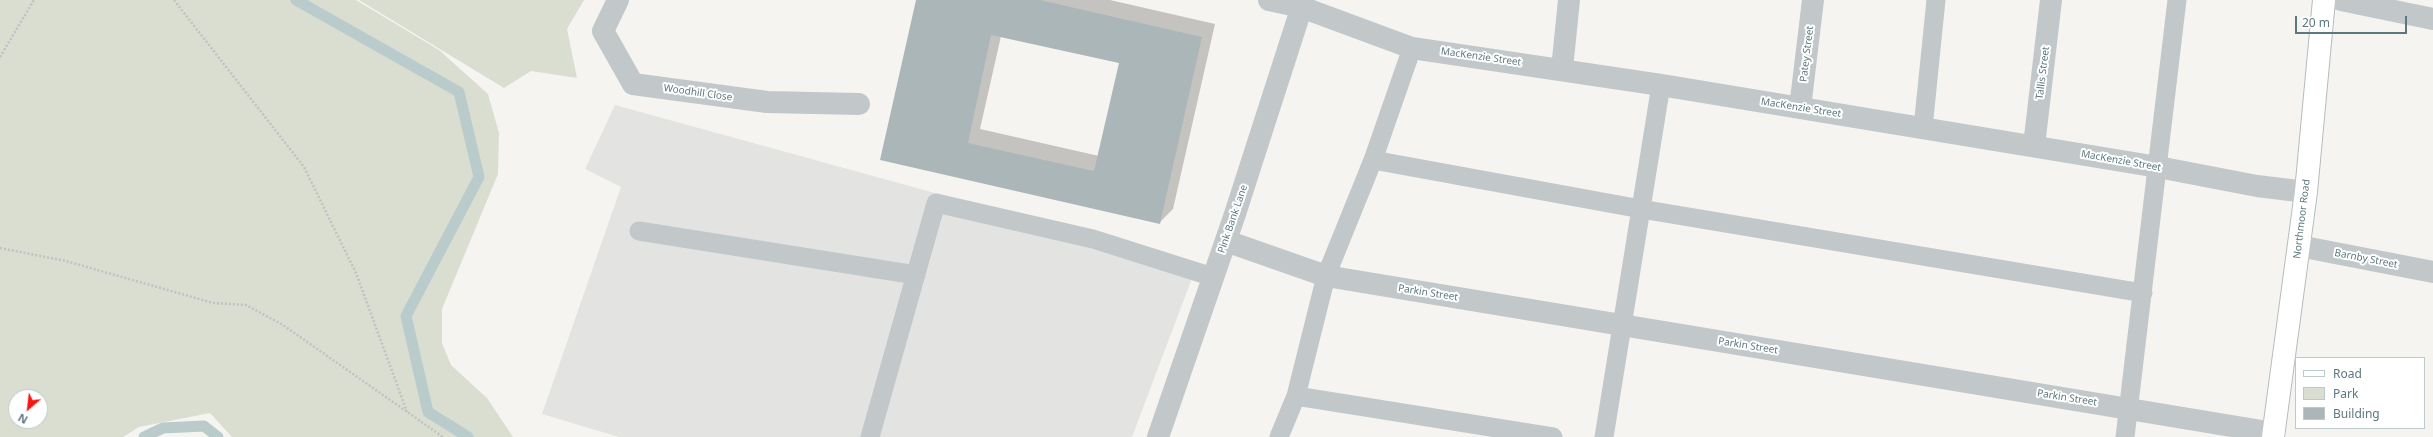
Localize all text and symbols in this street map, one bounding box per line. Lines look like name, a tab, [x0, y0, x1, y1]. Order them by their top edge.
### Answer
scale bar	[2297, 8, 2409, 34]
text: 20 m	[2302, 14, 2330, 31]
street label: Patey Street	[1798, 25, 1816, 83]
street label: MacKenzie Street	[1440, 45, 1522, 69]
street label: Tallis Street	[2034, 46, 2052, 100]
street label: Woodhill Close	[663, 82, 733, 104]
street label: MacKenzie Street	[1760, 96, 1842, 120]
street label: MacKenzie Street	[2080, 148, 2162, 174]
street label: Northmoor Road	[2291, 179, 2313, 259]
street label: Pink Bank Lane	[1216, 183, 1250, 255]
street label: Barnby Street	[2333, 247, 2399, 271]
street label: Parkin Street	[1397, 282, 1459, 304]
street label: Parkin Street	[1717, 335, 1779, 357]
legend	[2295, 357, 2425, 429]
text: Road	[2333, 365, 2362, 382]
text: Park	[2333, 385, 2358, 402]
street label: Parkin Street	[2036, 387, 2098, 409]
north arrow	[8, 389, 48, 429]
text: Building	[2333, 405, 2380, 422]
text: N	[15, 410, 30, 428]

